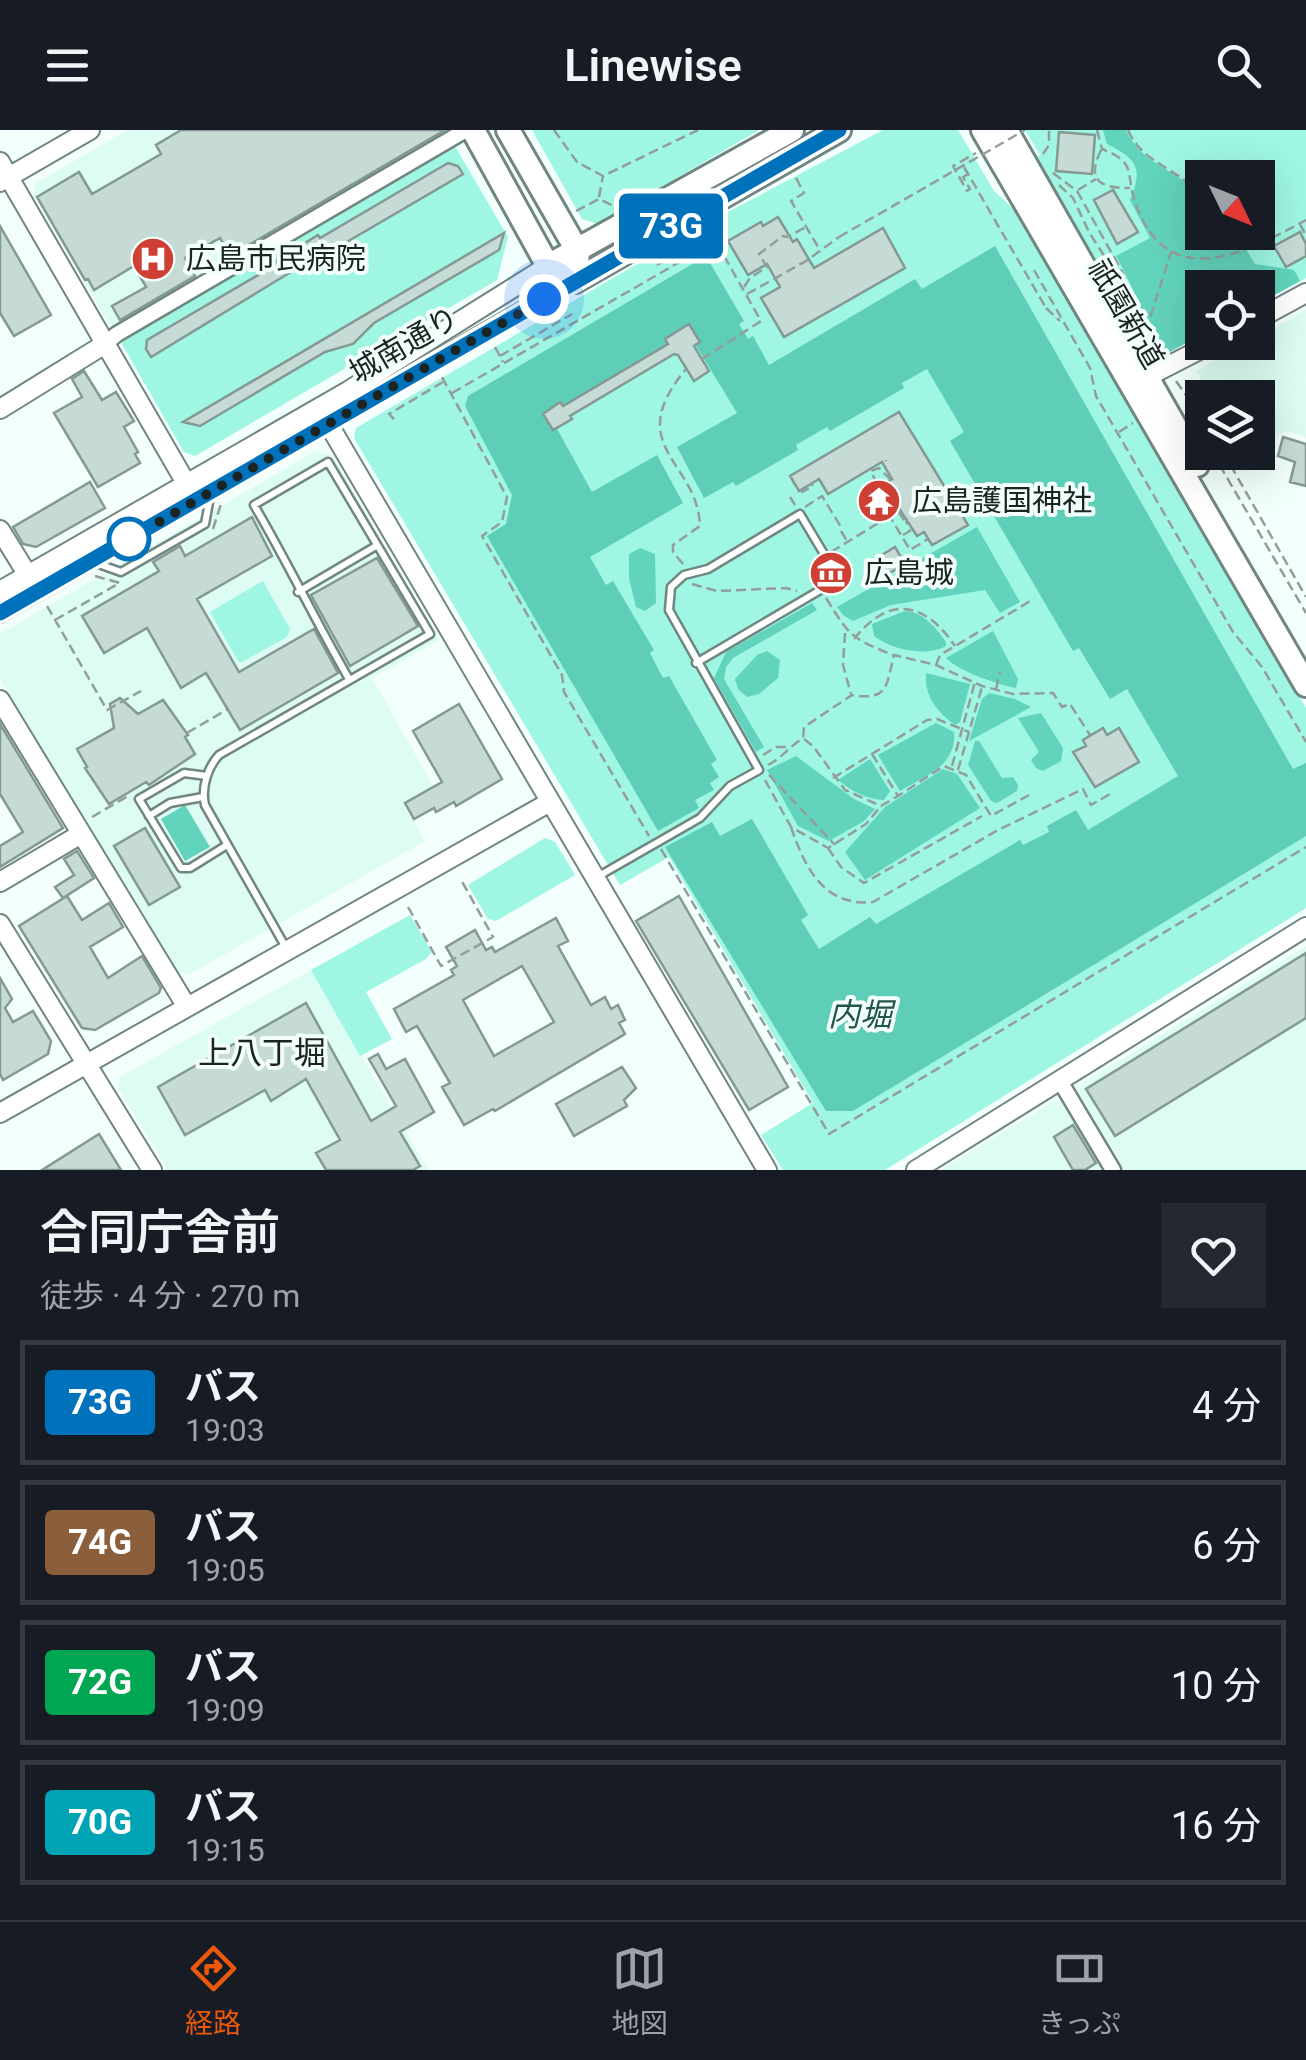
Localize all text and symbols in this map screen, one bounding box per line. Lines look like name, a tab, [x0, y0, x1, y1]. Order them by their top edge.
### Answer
icon: menu	[40, 38, 95, 93]
icon: search	[1211, 38, 1266, 93]
text: Linewise	[564, 39, 742, 92]
north arrow	[1185, 160, 1275, 250]
map controls	[1185, 160, 1275, 470]
line badge: 73G	[614, 194, 728, 258]
text: 73G	[639, 206, 703, 247]
hospital icon: 広島市民病院	[130, 236, 176, 282]
place label: 広島市民病院	[186, 241, 366, 276]
street label: 祇園新道	[1081, 253, 1172, 374]
button: locate	[1185, 270, 1275, 360]
your location	[519, 274, 569, 324]
street label: 城南通り	[343, 299, 464, 390]
button: layers	[1185, 380, 1275, 470]
temple icon: 広島護国神社	[856, 478, 902, 524]
place label: 広島護国神社	[912, 483, 1092, 518]
unlabelled marker	[108, 518, 150, 560]
museum icon: 広島城	[808, 550, 854, 596]
place label: 広島城	[864, 555, 954, 590]
water label: 内堀	[828, 996, 897, 1034]
district label: 上八丁堀	[198, 1034, 326, 1072]
button: heart	[1161, 1203, 1266, 1308]
text: 合同庁舎前	[40, 1204, 280, 1261]
text: 徒歩 · 4 分 · 270 m	[40, 1277, 300, 1315]
text: バス	[185, 1365, 261, 1409]
text: 73G	[68, 1382, 132, 1423]
text: 4 分	[1192, 1384, 1261, 1428]
text: 19:03	[185, 1411, 265, 1449]
text: バス	[185, 1505, 261, 1549]
text: 74G	[68, 1522, 132, 1563]
text: 6 分	[1192, 1524, 1261, 1568]
text: 19:05	[185, 1551, 265, 1589]
text: バス	[185, 1645, 261, 1689]
text: 72G	[68, 1662, 132, 1703]
text: 10 分	[1171, 1664, 1261, 1708]
text: 19:09	[185, 1691, 265, 1729]
text: バス	[185, 1785, 261, 1829]
text: 70G	[68, 1802, 132, 1843]
text: 16 分	[1171, 1804, 1261, 1848]
text: 19:15	[185, 1831, 265, 1869]
tab: 経路	[185, 1941, 241, 2041]
tab: 地図	[612, 1941, 668, 2041]
tab: きっぷ	[1038, 1941, 1121, 2041]

